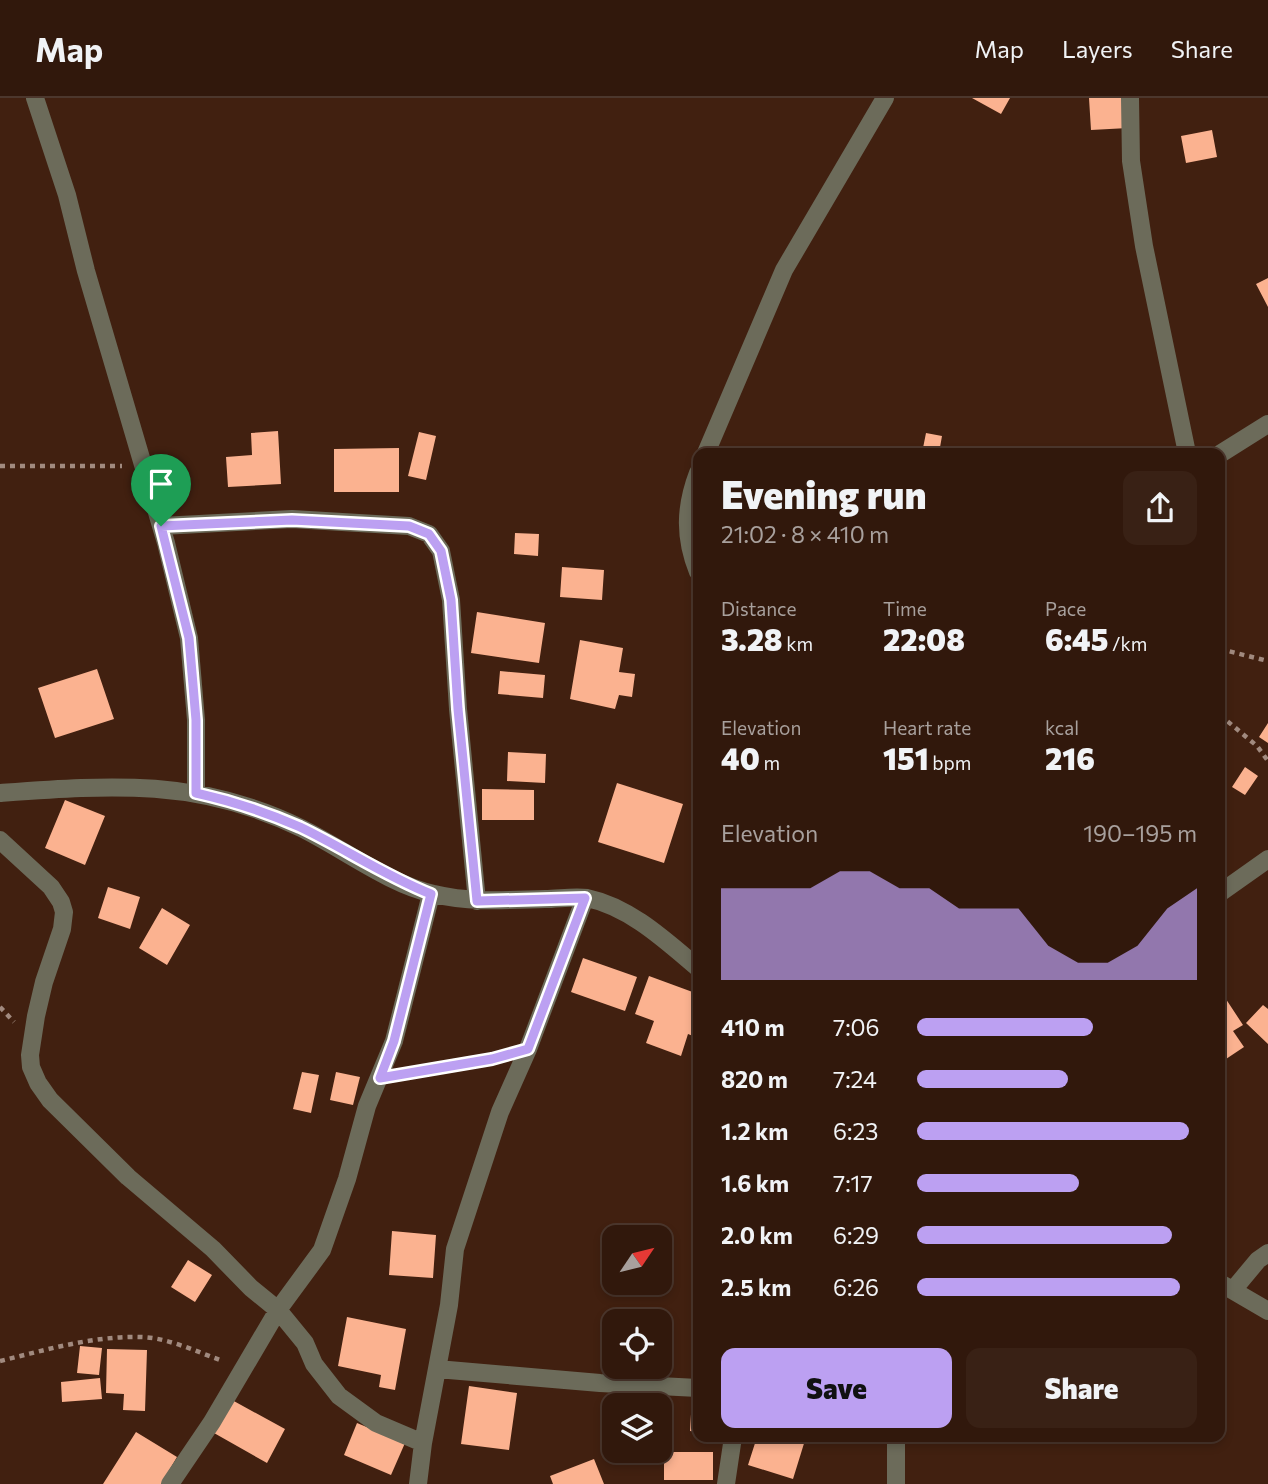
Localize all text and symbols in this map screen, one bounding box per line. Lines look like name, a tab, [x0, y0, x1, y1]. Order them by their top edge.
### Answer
text: Map	[35, 28, 103, 69]
text: Map	[975, 34, 1024, 63]
text: Layers	[1062, 34, 1133, 63]
text: Share	[1171, 34, 1233, 63]
pin	[131, 454, 191, 526]
icon: arrive	[142, 465, 180, 503]
text: Evening run	[721, 470, 927, 517]
button: share	[1123, 471, 1197, 545]
text: 21:02 · 8 × 410 m	[721, 520, 889, 548]
text: Distance	[721, 597, 797, 620]
text: Time	[883, 597, 927, 620]
text: Pace	[1045, 597, 1086, 620]
text: 3.28	[721, 620, 783, 657]
text: 22:08	[883, 620, 965, 657]
text: 6:45	[1045, 620, 1108, 657]
text: km	[783, 632, 813, 655]
text: /km	[1108, 632, 1147, 655]
text: Elevation	[721, 716, 801, 739]
text: Heart rate	[883, 716, 971, 739]
text: kcal	[1045, 716, 1079, 739]
text: 40	[721, 739, 760, 776]
text: 151	[883, 739, 929, 776]
text: 216	[1045, 739, 1095, 776]
text: m	[760, 751, 780, 774]
text: bpm	[929, 751, 971, 774]
text: Elevation	[721, 819, 818, 847]
text: 190–195 m	[1083, 819, 1197, 847]
text: 410 m	[721, 1013, 785, 1041]
text: 7:06	[833, 1013, 880, 1041]
text: 820 m	[721, 1065, 788, 1093]
text: 7:24	[833, 1065, 877, 1093]
text: 1.2 km	[721, 1117, 788, 1145]
text: 6:23	[833, 1117, 878, 1145]
text: 1.6 km	[721, 1169, 789, 1197]
text: 7:17	[833, 1169, 873, 1197]
text: 2.0 km	[721, 1221, 793, 1249]
text: 6:29	[833, 1221, 879, 1249]
north arrow	[602, 1225, 672, 1295]
map controls	[602, 1225, 672, 1463]
text: 2.5 km	[721, 1273, 791, 1301]
text: 6:26	[833, 1273, 879, 1301]
button: locate	[602, 1309, 672, 1379]
button: Save	[721, 1348, 952, 1428]
button: Share	[966, 1348, 1197, 1428]
button: layers	[602, 1393, 672, 1463]

